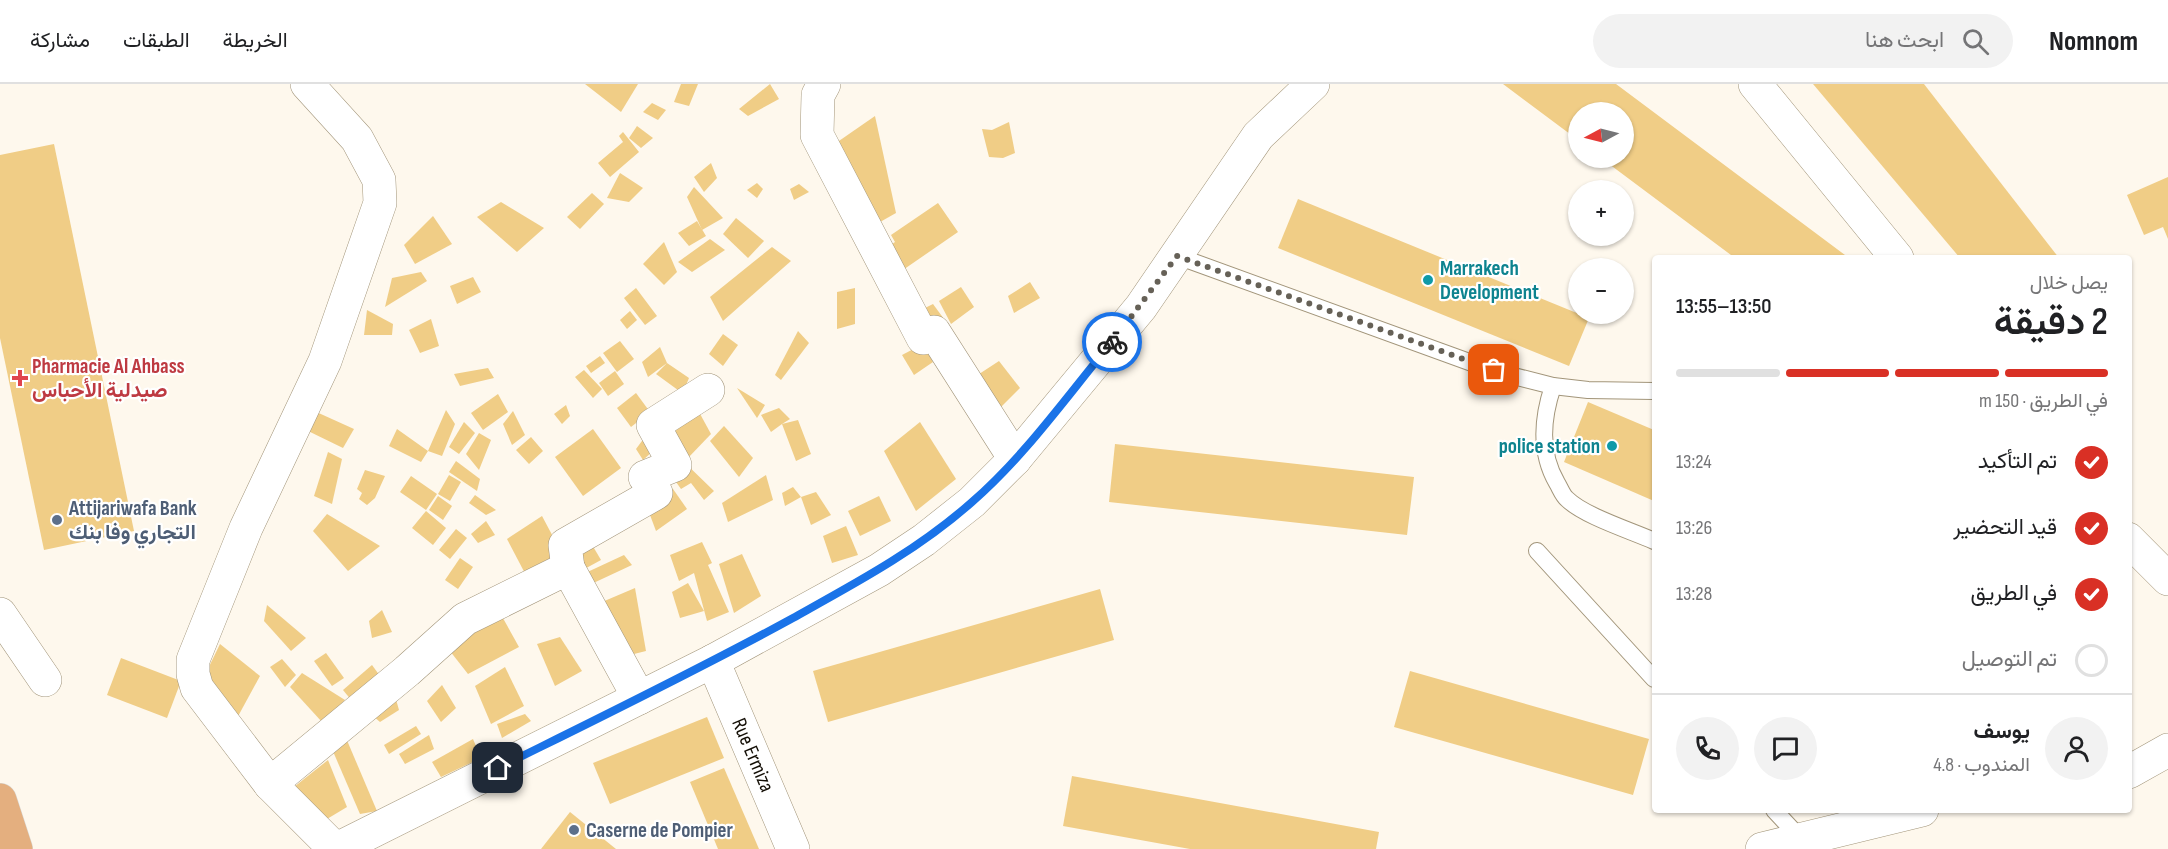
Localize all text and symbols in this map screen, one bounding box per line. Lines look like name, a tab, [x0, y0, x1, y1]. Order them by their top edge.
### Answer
search box	[1593, 14, 2013, 68]
icon: search	[1959, 25, 1992, 58]
text: Nomnom	[2049, 25, 2138, 58]
text: ابحث هنا	[1865, 27, 1944, 54]
text: مشاركة	[30, 28, 90, 53]
text: الطبقات	[123, 28, 190, 53]
text: الخريطة	[223, 28, 288, 53]
north arrow	[1568, 102, 1634, 168]
map controls	[1568, 102, 1634, 324]
button: +	[1568, 180, 1634, 246]
place label: Marrakech Development	[1440, 256, 1539, 305]
button: −	[1568, 258, 1634, 324]
text: يصل خلال	[2030, 271, 2108, 295]
marker: Marrakech Development	[1421, 273, 1435, 287]
text: 13:50–13:55	[1676, 293, 1772, 320]
text: 2 دقيقة	[1994, 299, 2108, 346]
courier	[1082, 312, 1142, 372]
icon: bike	[1096, 326, 1129, 359]
pin	[1468, 344, 1519, 395]
icon: bag	[1477, 353, 1510, 386]
place label: Pharmacie Al Ahbass صيدلية الأحباس	[32, 354, 185, 403]
marker: Pharmacie Al Ahbass صيدلية الأحباس	[13, 371, 27, 385]
text: في الطريق · 150 m	[1979, 389, 2108, 413]
place label: police station	[1499, 434, 1600, 459]
marker: police station	[1605, 439, 1619, 453]
icon: check	[2075, 446, 2108, 479]
text: تم التأكيد	[1978, 448, 2057, 475]
text: 13:24	[1676, 450, 1712, 474]
place label: Attijariwafa Bank التجاري وفا بنك	[68, 496, 197, 549]
icon: check	[2075, 512, 2108, 545]
marker: Attijariwafa Bank التجاري وفا بنك	[50, 513, 64, 527]
text: قيد التحضير	[1953, 514, 2057, 541]
text: 13:26	[1676, 516, 1712, 540]
icon: check	[2075, 578, 2108, 611]
text: في الطريق	[1971, 580, 2057, 607]
text: 13:28	[1676, 582, 1712, 606]
text: تم التوصيل	[1962, 646, 2057, 673]
street label: Rue Ermiza	[726, 714, 780, 796]
button: phone	[1676, 717, 1739, 780]
button: chat	[1754, 717, 1817, 780]
button: person	[2045, 717, 2108, 780]
text: يوسف	[1974, 718, 2030, 745]
pin	[472, 742, 523, 793]
icon: home	[481, 751, 514, 784]
text: المندوب · 4.8	[1933, 753, 2030, 777]
place label: Caserne de Pompier	[586, 818, 734, 843]
marker: Caserne de Pompier	[567, 823, 581, 837]

